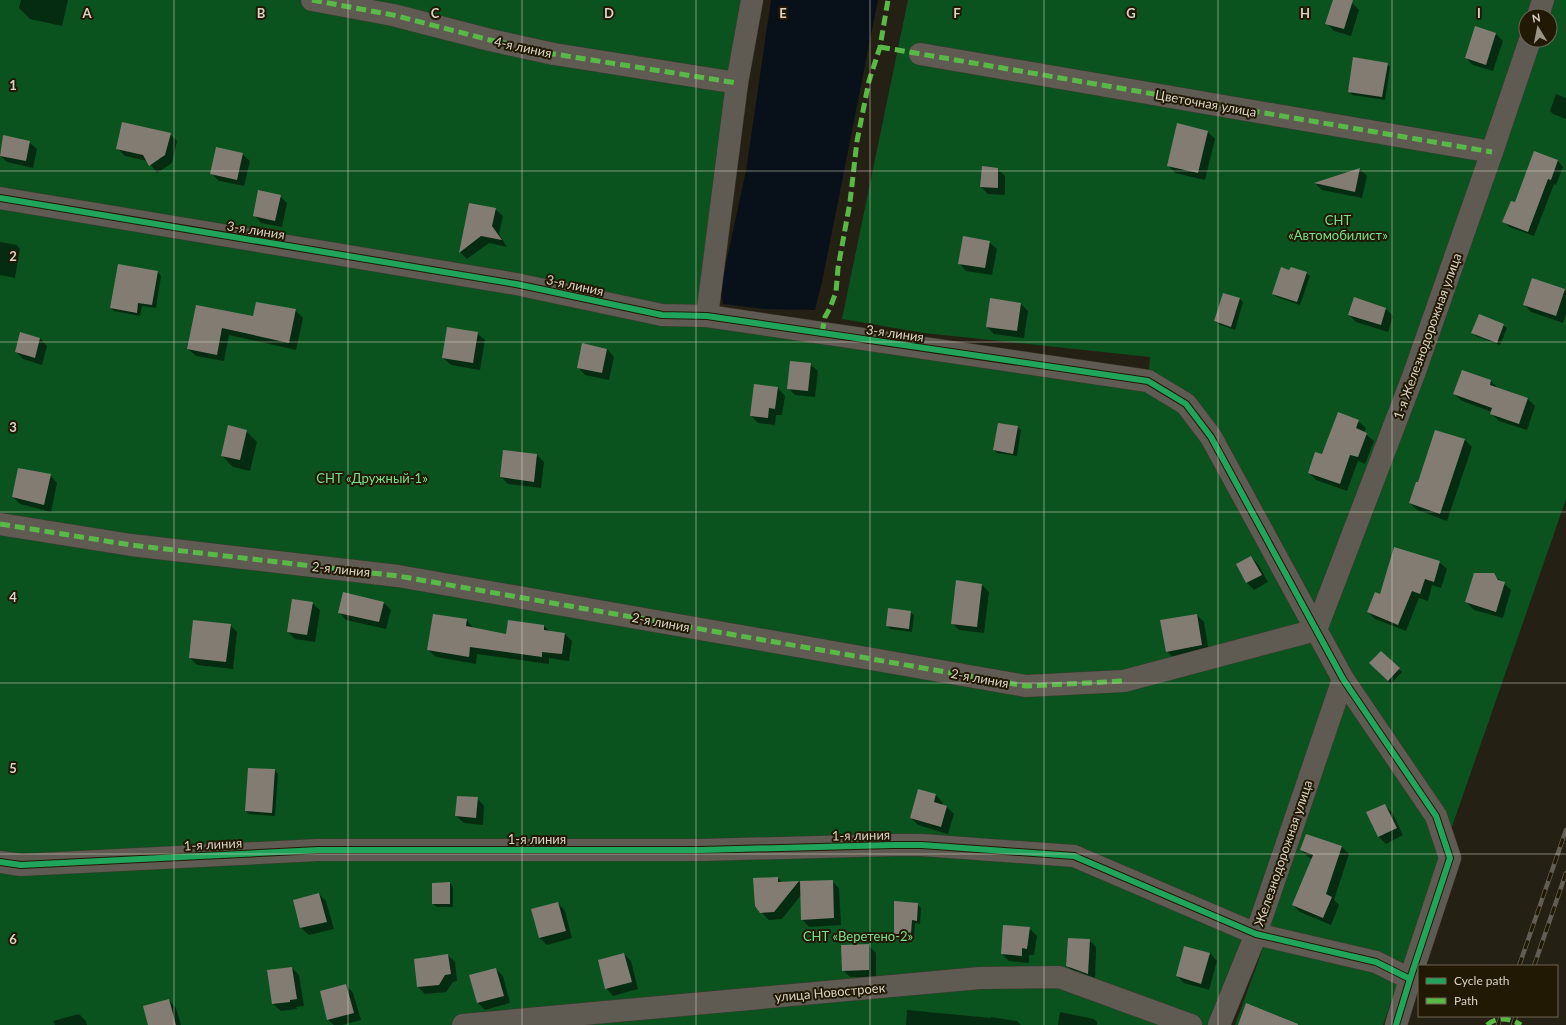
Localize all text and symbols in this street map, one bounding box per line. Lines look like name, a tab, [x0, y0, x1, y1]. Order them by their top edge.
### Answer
text: A	[81, 5, 92, 21]
text: B	[257, 5, 266, 21]
text: C	[431, 5, 440, 21]
text: D	[604, 5, 614, 21]
text: E	[779, 5, 787, 21]
text: F	[953, 5, 961, 21]
text: G	[1126, 5, 1136, 21]
text: H	[1300, 5, 1310, 21]
text: I	[1477, 5, 1481, 21]
north arrow	[1518, 8, 1558, 48]
text: N	[1531, 11, 1541, 25]
street label: 4-я линия	[493, 33, 553, 61]
text: 1	[9, 77, 17, 93]
street label: Цветочная улица	[1154, 86, 1258, 120]
park label: СНТ «Автомобилист»	[1288, 212, 1388, 243]
street label: 3-я линия	[226, 218, 286, 242]
text: 2	[9, 248, 17, 264]
street label: 1-я Железнодорожная улица	[1389, 251, 1465, 421]
street label: 3-я линия	[545, 271, 605, 299]
street label: 3-я линия	[865, 321, 925, 345]
text: 3	[9, 419, 17, 435]
park label: СНТ «Дружный-1»	[316, 470, 428, 486]
street label: 2-я линия	[311, 558, 371, 580]
text: 4	[9, 589, 17, 605]
street label: 2-я линия	[631, 609, 691, 635]
street label: 2-я линия	[950, 665, 1010, 691]
text: 5	[9, 760, 17, 776]
street label: Железнодорожная улица	[1250, 778, 1316, 928]
street label: 1-я линия	[832, 826, 890, 844]
street label: 1-я линия	[508, 831, 566, 847]
street label: 1-я линия	[183, 834, 243, 854]
park label: СНТ «Веретено-2»	[803, 928, 913, 944]
text: 6	[9, 931, 17, 947]
legend	[1418, 965, 1558, 1017]
text: Cycle path	[1454, 973, 1509, 988]
street label: улица Новостроек	[774, 979, 886, 1005]
text: Path	[1454, 993, 1478, 1008]

